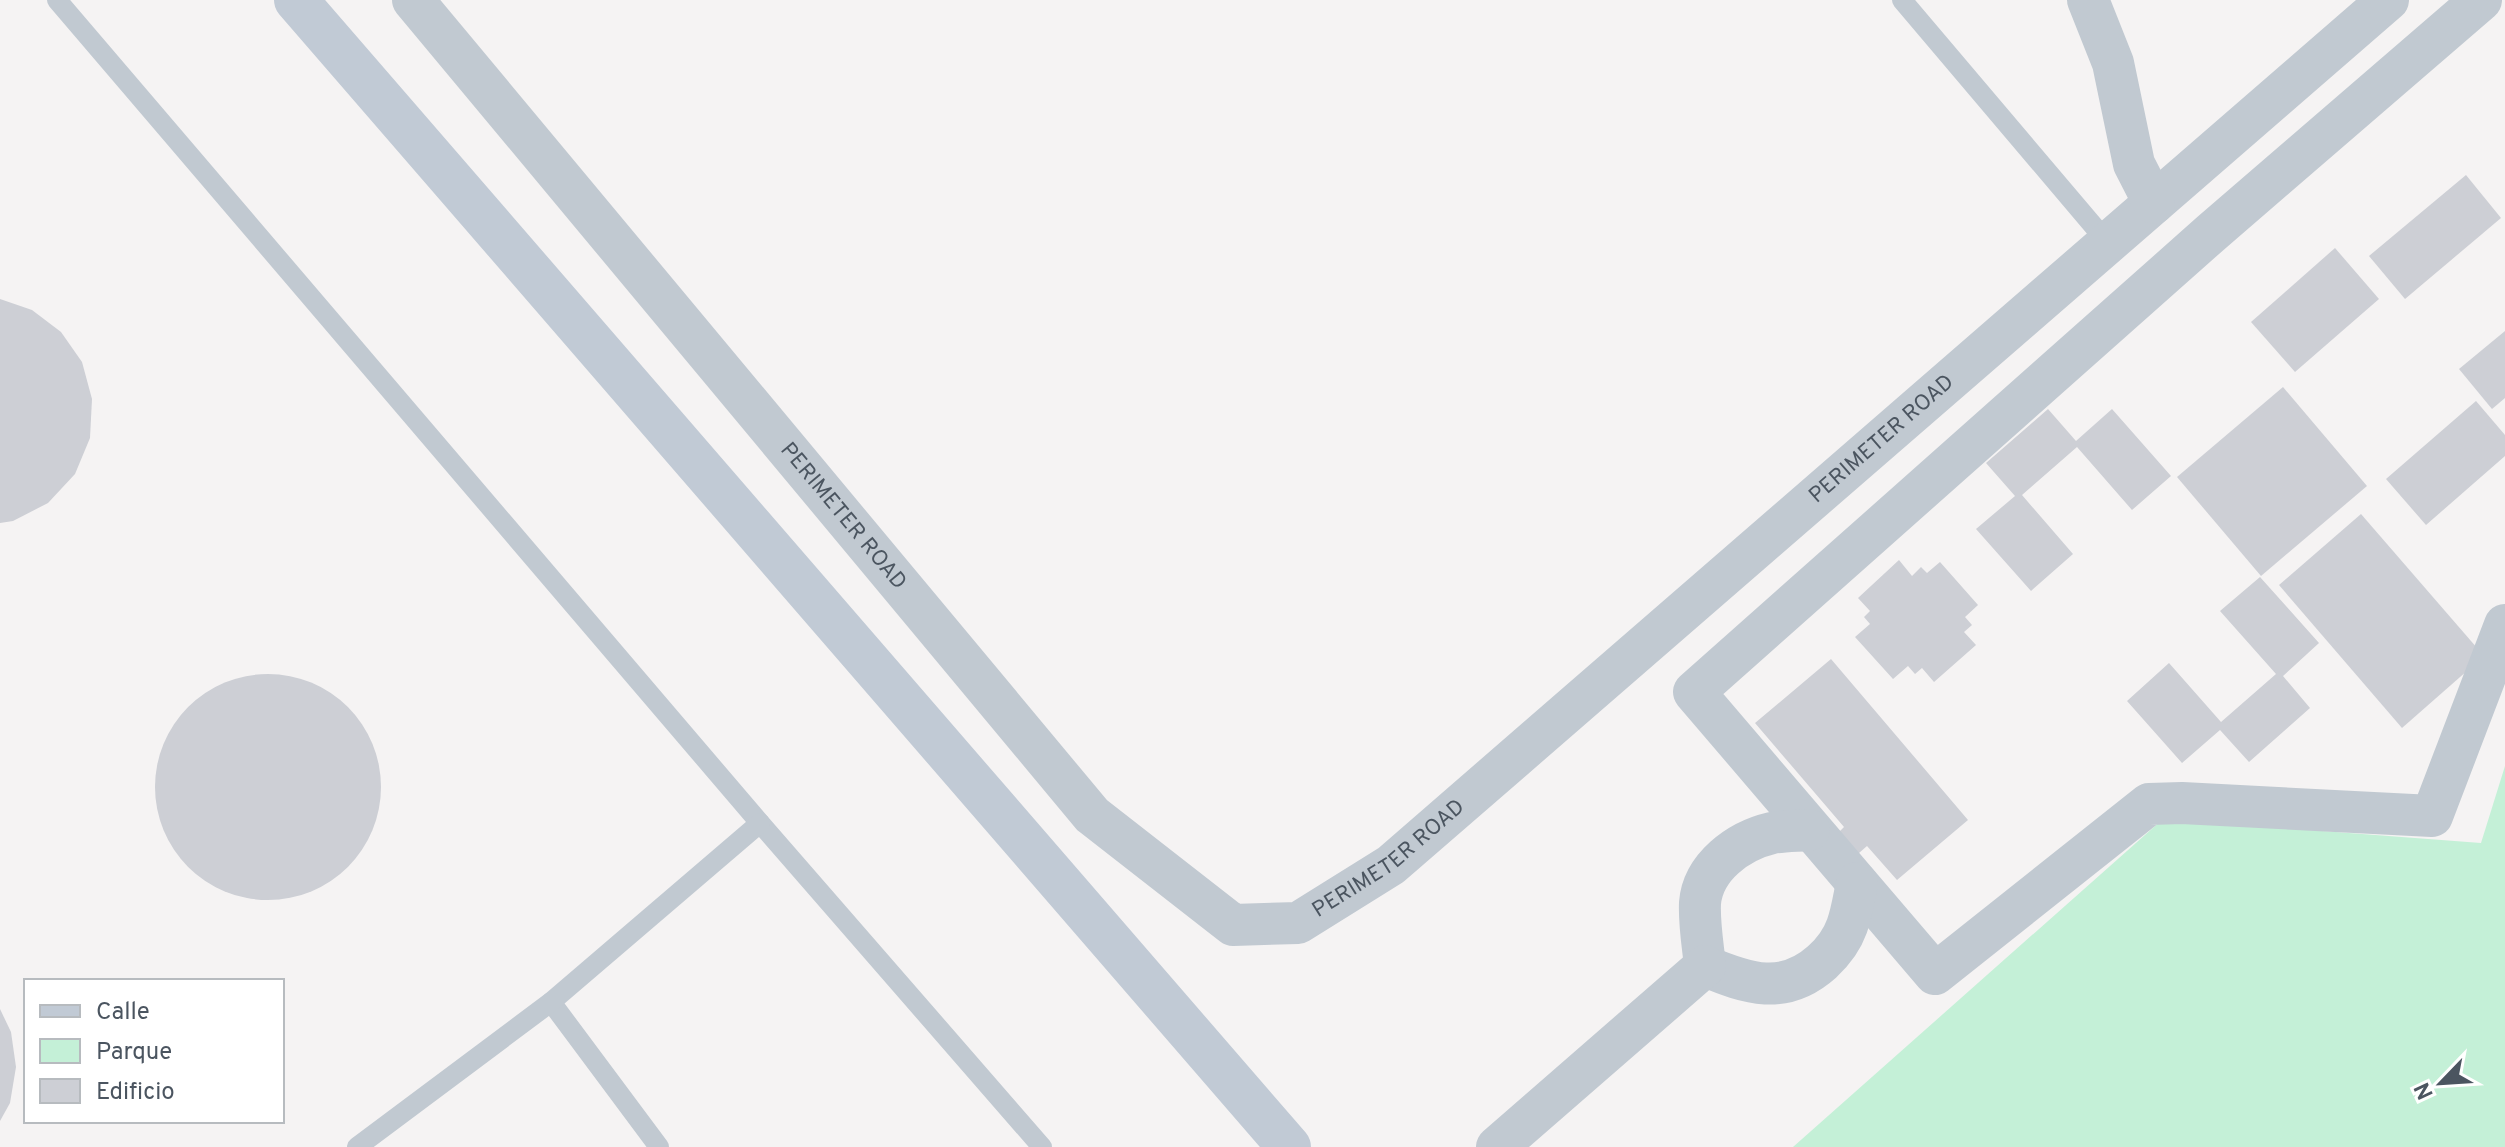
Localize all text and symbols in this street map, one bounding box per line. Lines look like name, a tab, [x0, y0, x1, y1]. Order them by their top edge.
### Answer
street label: PERIMETER ROAD	[1804, 369, 1960, 509]
street label: PERIMETER ROAD	[774, 437, 912, 595]
street label: PERIMETER ROAD	[1308, 794, 1470, 924]
legend	[24, 979, 284, 1123]
text: Calle	[96, 998, 150, 1028]
text: Parque	[96, 1038, 172, 1068]
north arrow	[2401, 1043, 2481, 1123]
text: Edificio	[96, 1078, 175, 1108]
text: N	[2410, 1078, 2441, 1103]

